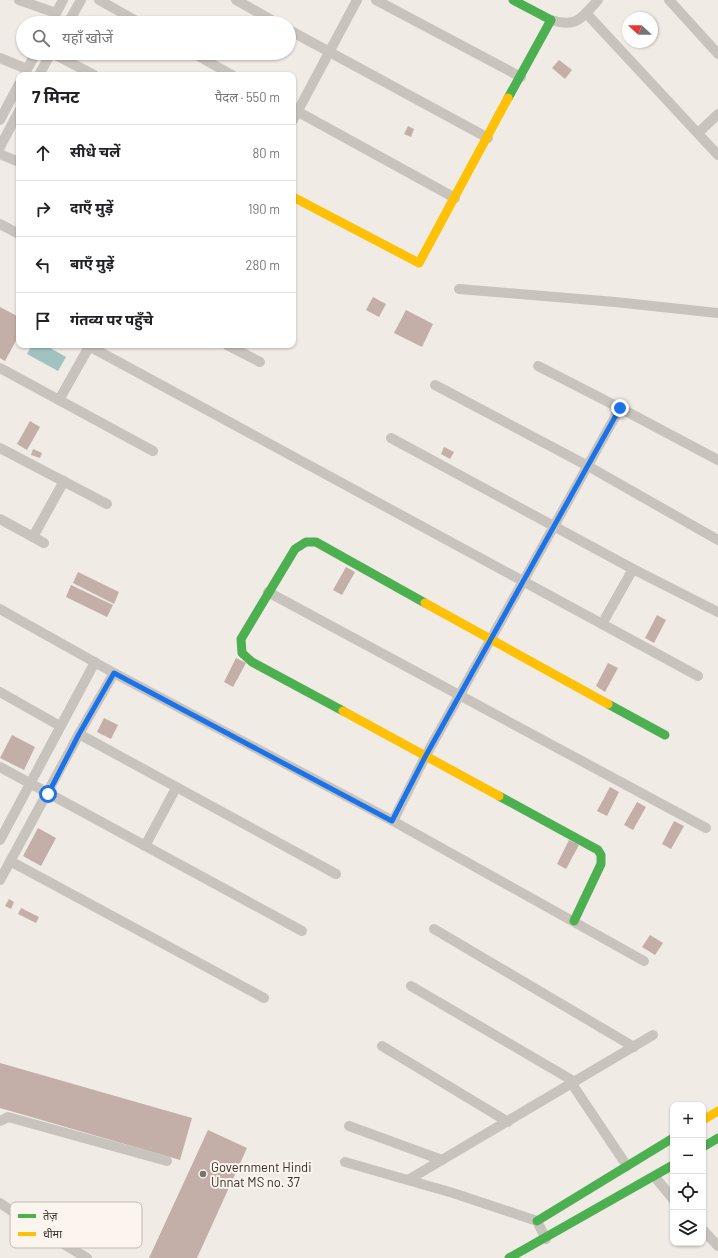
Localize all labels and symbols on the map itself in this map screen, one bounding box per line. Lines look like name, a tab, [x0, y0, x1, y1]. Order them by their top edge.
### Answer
north arrow	[622, 12, 658, 48]
route end	[611, 399, 629, 417]
route start	[39, 785, 57, 803]
place label: Government Hindi Unnat MS no. 37	[211, 1159, 311, 1190]
marker: Government Hindi Unnat MS no. 37	[198, 1169, 208, 1179]
legend	[10, 1202, 142, 1248]
text: तेज़	[43, 1209, 58, 1222]
text: धीमा	[43, 1227, 62, 1240]

